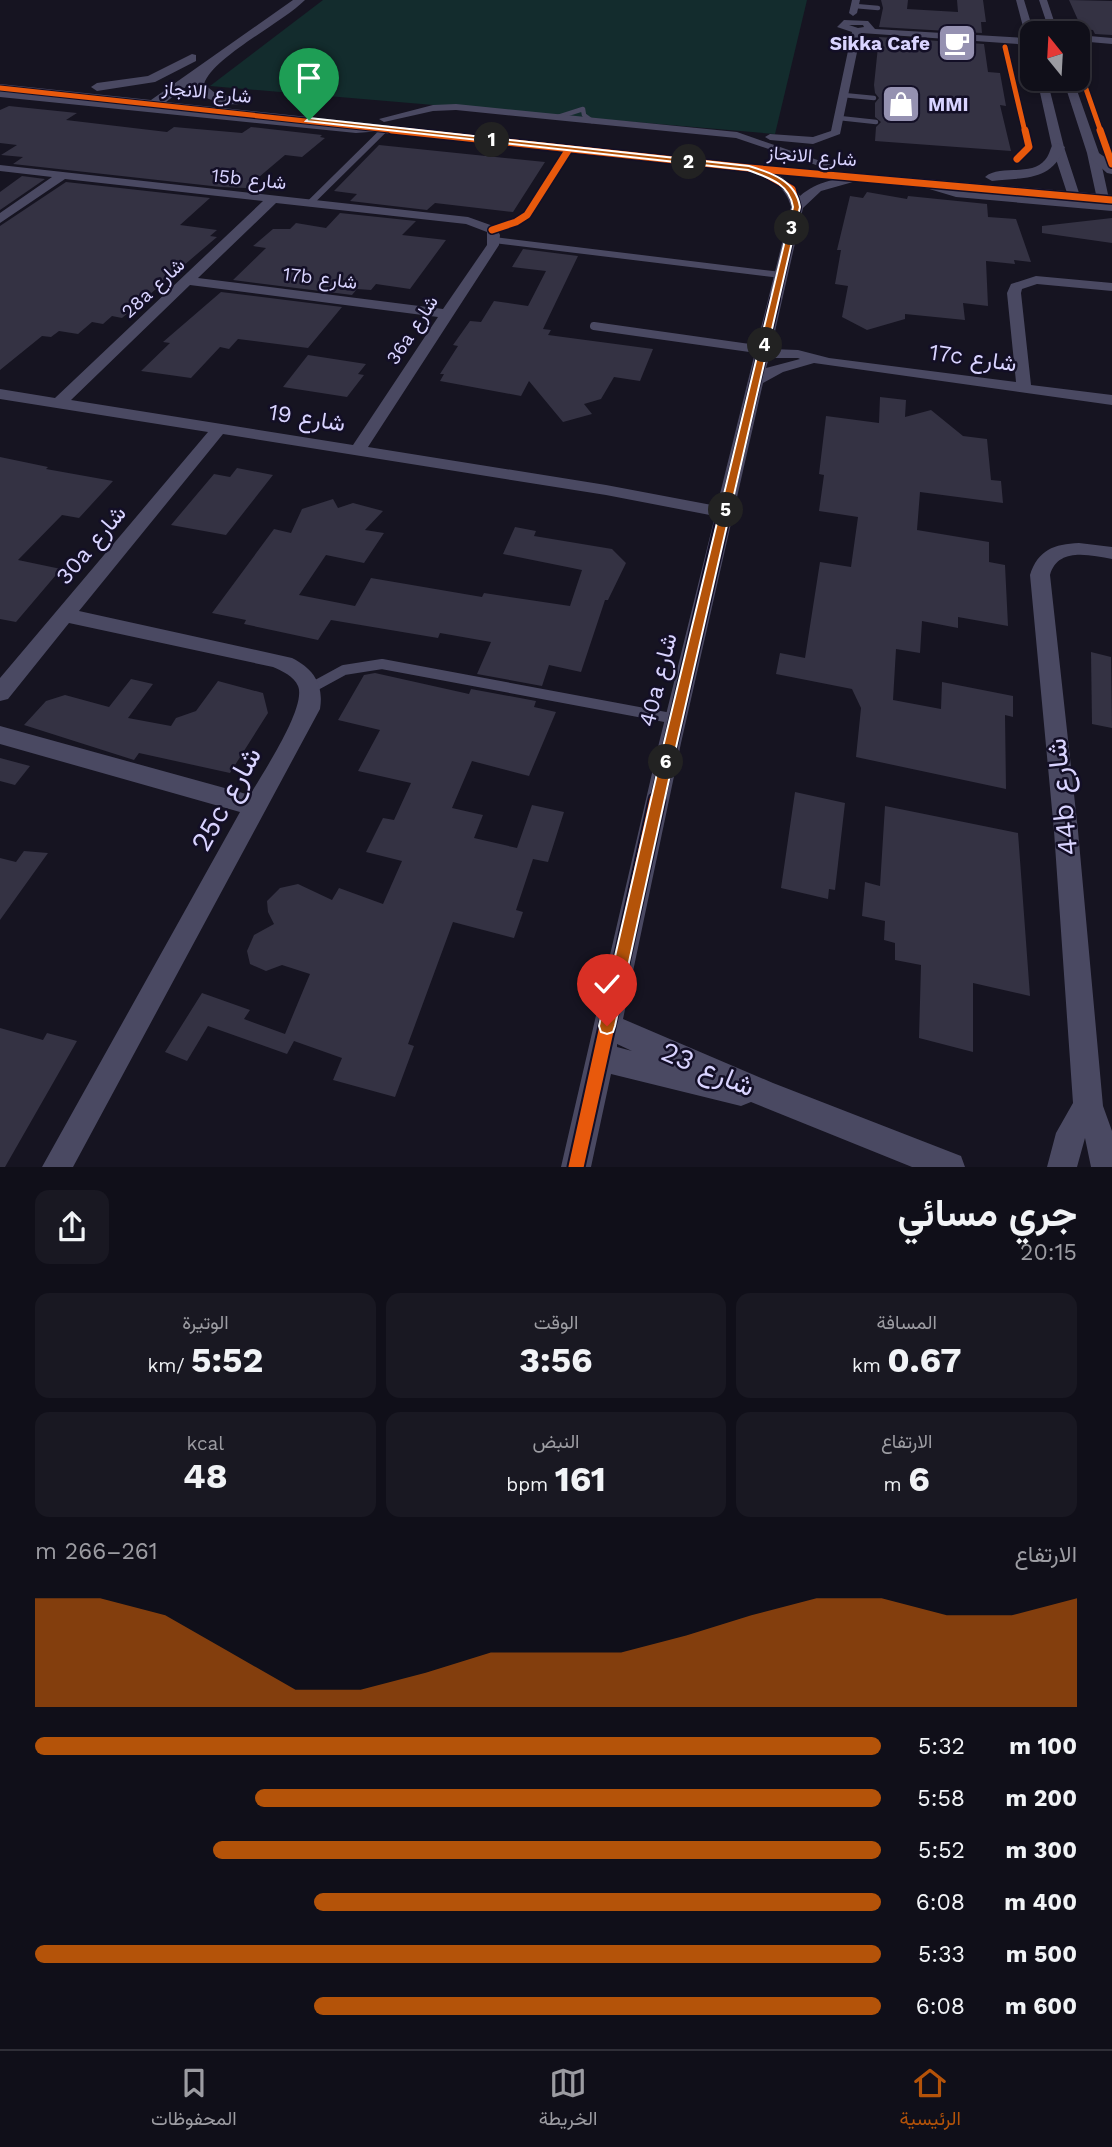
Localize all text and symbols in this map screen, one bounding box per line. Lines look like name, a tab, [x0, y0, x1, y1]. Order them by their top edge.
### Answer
north arrow	[1020, 21, 1090, 91]
map controls	[1020, 21, 1090, 91]
cafe icon: Sikka Cafe	[936, 22, 978, 64]
place label: Sikka Cafe	[830, 32, 930, 55]
pin	[279, 48, 339, 120]
icon: arrive	[290, 59, 328, 97]
street label: شارع الانجاز	[160, 76, 253, 109]
shop icon: MMI	[880, 83, 922, 125]
place label: MMI	[928, 93, 969, 116]
pin: 1	[475, 122, 510, 158]
text: 1	[487, 128, 496, 151]
street label: شارع الانجاز	[765, 141, 858, 172]
pin: 2	[672, 144, 706, 180]
text: 2	[683, 150, 694, 173]
street label: 15b شارع	[210, 164, 288, 195]
pin: 3	[774, 210, 810, 246]
text: 3	[786, 216, 797, 239]
street label: 28a شارع	[117, 253, 190, 324]
street label: 17b شارع	[281, 262, 358, 295]
street label: 36a شارع	[381, 291, 444, 369]
pin: 4	[748, 328, 782, 362]
text: 4	[758, 333, 771, 356]
street label: 17c شارع	[927, 339, 1018, 379]
street label: شارع 19	[266, 399, 347, 439]
pin: 5	[708, 492, 744, 528]
text: 5	[720, 498, 731, 521]
street label: 30a شارع	[50, 500, 133, 591]
street label: 40a شارع	[633, 631, 685, 730]
street label: 44b شارع	[1039, 737, 1087, 857]
street label: 25c شارع	[184, 741, 270, 858]
pin: 6	[648, 744, 684, 780]
text: 6	[660, 750, 671, 773]
pin	[577, 954, 637, 1026]
icon: check	[588, 965, 626, 1003]
street label: شارع 23	[655, 1035, 760, 1105]
button: share	[35, 1190, 109, 1264]
text: جري مسائي	[898, 1191, 1077, 1235]
text: 20:15	[1020, 1239, 1077, 1266]
text: الوتيرة	[182, 1311, 229, 1334]
text: الوقت	[534, 1311, 578, 1334]
text: المسافة	[877, 1311, 937, 1334]
text: 5:52	[191, 1339, 263, 1381]
text: 3:56	[519, 1339, 593, 1381]
text: 0.67	[887, 1339, 961, 1381]
text: /km	[147, 1354, 191, 1377]
text: km	[852, 1354, 887, 1377]
text: النبض	[533, 1430, 580, 1453]
text: الارتفاع	[881, 1430, 932, 1453]
text: kcal	[187, 1432, 224, 1455]
text: 48	[183, 1455, 228, 1497]
text: 161	[555, 1458, 606, 1500]
text: 6	[908, 1458, 930, 1500]
text: bpm	[506, 1473, 555, 1496]
text: m	[884, 1473, 908, 1496]
text: 261–266 m	[35, 1538, 158, 1565]
text: الارتفاع	[1015, 1541, 1077, 1568]
text: 5:32	[918, 1733, 965, 1760]
text: 100 m	[1009, 1733, 1077, 1760]
text: 5:58	[917, 1785, 965, 1812]
text: 200 m	[1005, 1785, 1077, 1812]
text: 5:52	[918, 1837, 965, 1864]
text: 300 m	[1006, 1837, 1077, 1864]
text: 6:08	[916, 1889, 965, 1916]
text: 400 m	[1004, 1889, 1077, 1916]
text: 5:33	[918, 1941, 965, 1968]
text: 500 m	[1006, 1941, 1077, 1968]
text: 6:08	[916, 1993, 965, 2020]
text: 600 m	[1005, 1993, 1077, 2020]
tab: المحفوظات	[151, 2064, 237, 2135]
tab: الخريطة	[539, 2064, 597, 2135]
tab: الرئيسية	[900, 2064, 961, 2135]

